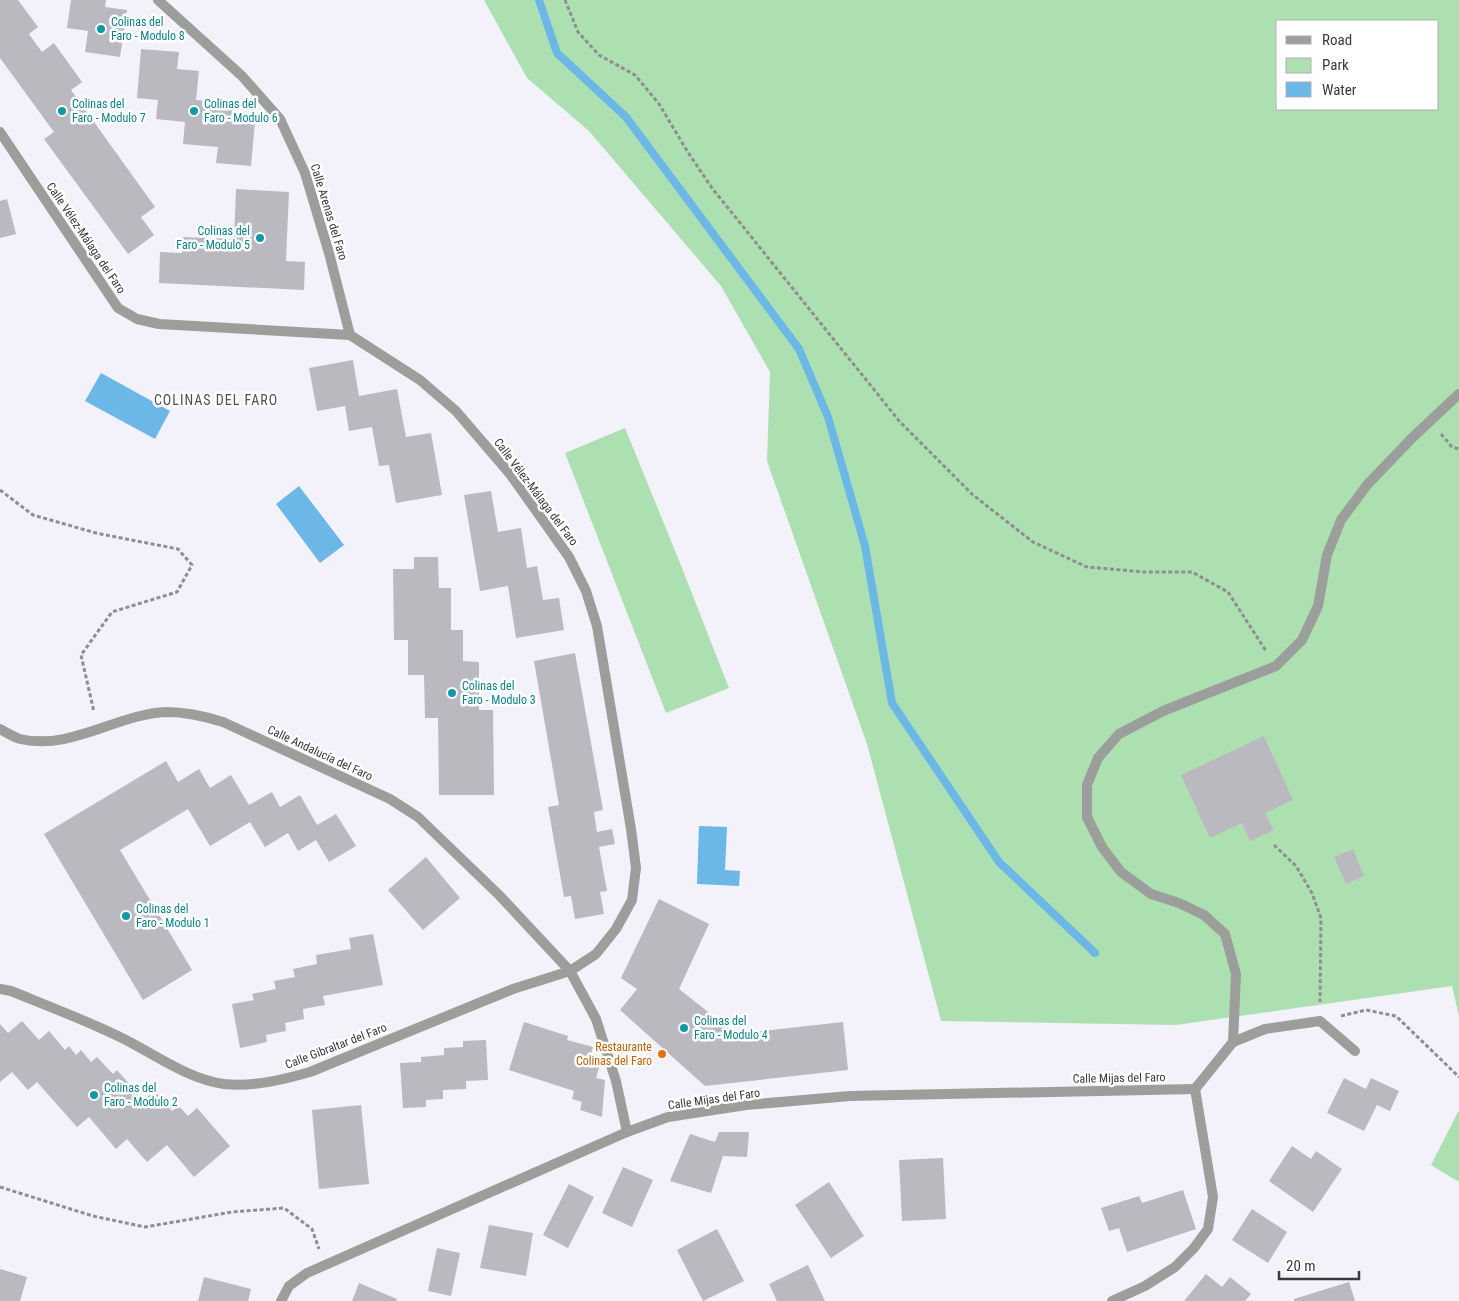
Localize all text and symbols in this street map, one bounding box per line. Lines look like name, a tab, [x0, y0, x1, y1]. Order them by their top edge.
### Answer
place label: Colinas del Faro - Modulo 8	[111, 15, 185, 43]
legend	[1276, 20, 1439, 110]
marker: Colinas del Faro - Modulo 8	[95, 23, 107, 35]
text: Road	[1322, 31, 1352, 49]
text: Park	[1322, 56, 1349, 74]
text: Water	[1322, 81, 1357, 99]
place label: Colinas del Faro - Modulo 7	[72, 97, 146, 125]
place label: Colinas del Faro - Modulo 6	[204, 97, 278, 125]
marker: Colinas del Faro - Modulo 7	[56, 105, 68, 117]
marker: Colinas del Faro - Modulo 6	[188, 105, 200, 117]
street label: Calle Arenas del Faro	[308, 162, 350, 262]
street label: Calle Vélez-Málaga del Faro	[44, 180, 128, 296]
place label: Colinas del Faro - Modulo 5	[176, 224, 250, 252]
marker: Colinas del Faro - Modulo 5	[254, 232, 266, 244]
district label: COLINAS DEL FARO	[154, 392, 278, 408]
street label: Calle Vélez-Málaga del Faro	[491, 436, 581, 548]
place label: Colinas del Faro - Modulo 3	[462, 679, 536, 707]
marker: Colinas del Faro - Modulo 3	[446, 687, 458, 699]
street label: Calle Andalucía del Faro	[265, 723, 375, 783]
place label: Colinas del Faro - Modulo 1	[136, 902, 210, 930]
marker: Colinas del Faro - Modulo 1	[120, 910, 132, 922]
place label: Colinas del Faro - Modulo 4	[694, 1014, 768, 1042]
street label: Calle Gibraltar del Faro	[283, 1020, 389, 1072]
marker: Colinas del Faro - Modulo 4	[678, 1022, 690, 1034]
place label: Restaurante Colinas del Faro	[576, 1040, 652, 1068]
marker: Restaurante Colinas del Faro	[656, 1048, 668, 1060]
street label: Calle Mijas del Faro	[1072, 1070, 1166, 1086]
place label: Colinas del Faro - Modulo 2	[104, 1081, 178, 1109]
street label: Calle Mijas del Faro	[667, 1086, 761, 1112]
marker: Colinas del Faro - Modulo 2	[88, 1089, 100, 1101]
scale bar	[1279, 1248, 1359, 1280]
text: 20 m	[1286, 1257, 1316, 1275]

